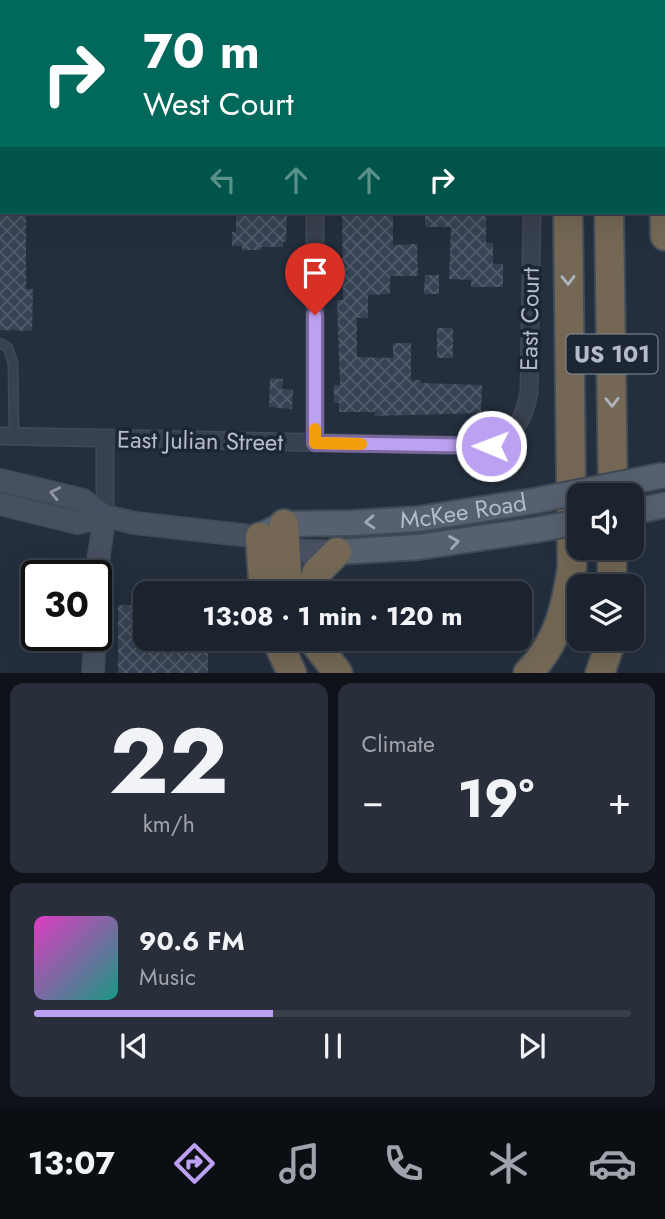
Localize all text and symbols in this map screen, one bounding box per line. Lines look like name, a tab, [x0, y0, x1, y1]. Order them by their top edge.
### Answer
text: 70 m	[143, 16, 260, 86]
icon: right	[28, 28, 119, 119]
text: West Court	[143, 81, 294, 127]
icon: left	[204, 161, 242, 199]
icon: ahead	[277, 161, 315, 199]
icon: ahead	[350, 161, 388, 199]
icon: right	[423, 161, 461, 199]
pin	[285, 243, 345, 315]
icon: arrive	[296, 254, 334, 292]
street label: East Court	[511, 267, 548, 371]
one-way arrow	[561, 275, 576, 286]
road number: US 101	[566, 334, 658, 374]
one-way arrow	[605, 397, 620, 408]
position arrow	[454, 409, 528, 483]
street label: East Julian Street	[117, 422, 284, 459]
map controls	[567, 483, 644, 651]
button: sound	[567, 483, 644, 560]
street label: McKee Road	[399, 484, 529, 537]
one-way arrow	[49, 487, 61, 502]
one-way arrow	[364, 514, 375, 529]
one-way arrow	[448, 535, 460, 550]
speed limit sign: 30	[21, 560, 112, 651]
button: layers	[567, 574, 644, 651]
text: 13:08 · 1 min · 120 m	[202, 597, 463, 635]
text: 22	[109, 696, 228, 827]
text: Climate	[362, 727, 435, 761]
text: 19°	[457, 761, 534, 837]
text: −	[362, 773, 384, 828]
text: +	[608, 773, 631, 828]
text: km/h	[143, 807, 195, 841]
text: 90.6 FM	[139, 922, 245, 960]
text: Music	[139, 960, 196, 994]
icon: previous	[115, 1027, 153, 1065]
icon: pause	[314, 1027, 352, 1065]
icon: next	[513, 1027, 551, 1065]
icon: directions	[170, 1139, 219, 1188]
icon: music	[275, 1139, 324, 1188]
icon: phone	[379, 1139, 428, 1188]
icon: climate	[484, 1139, 533, 1188]
icon: car	[588, 1139, 637, 1188]
text: 13:07	[28, 1140, 115, 1186]

